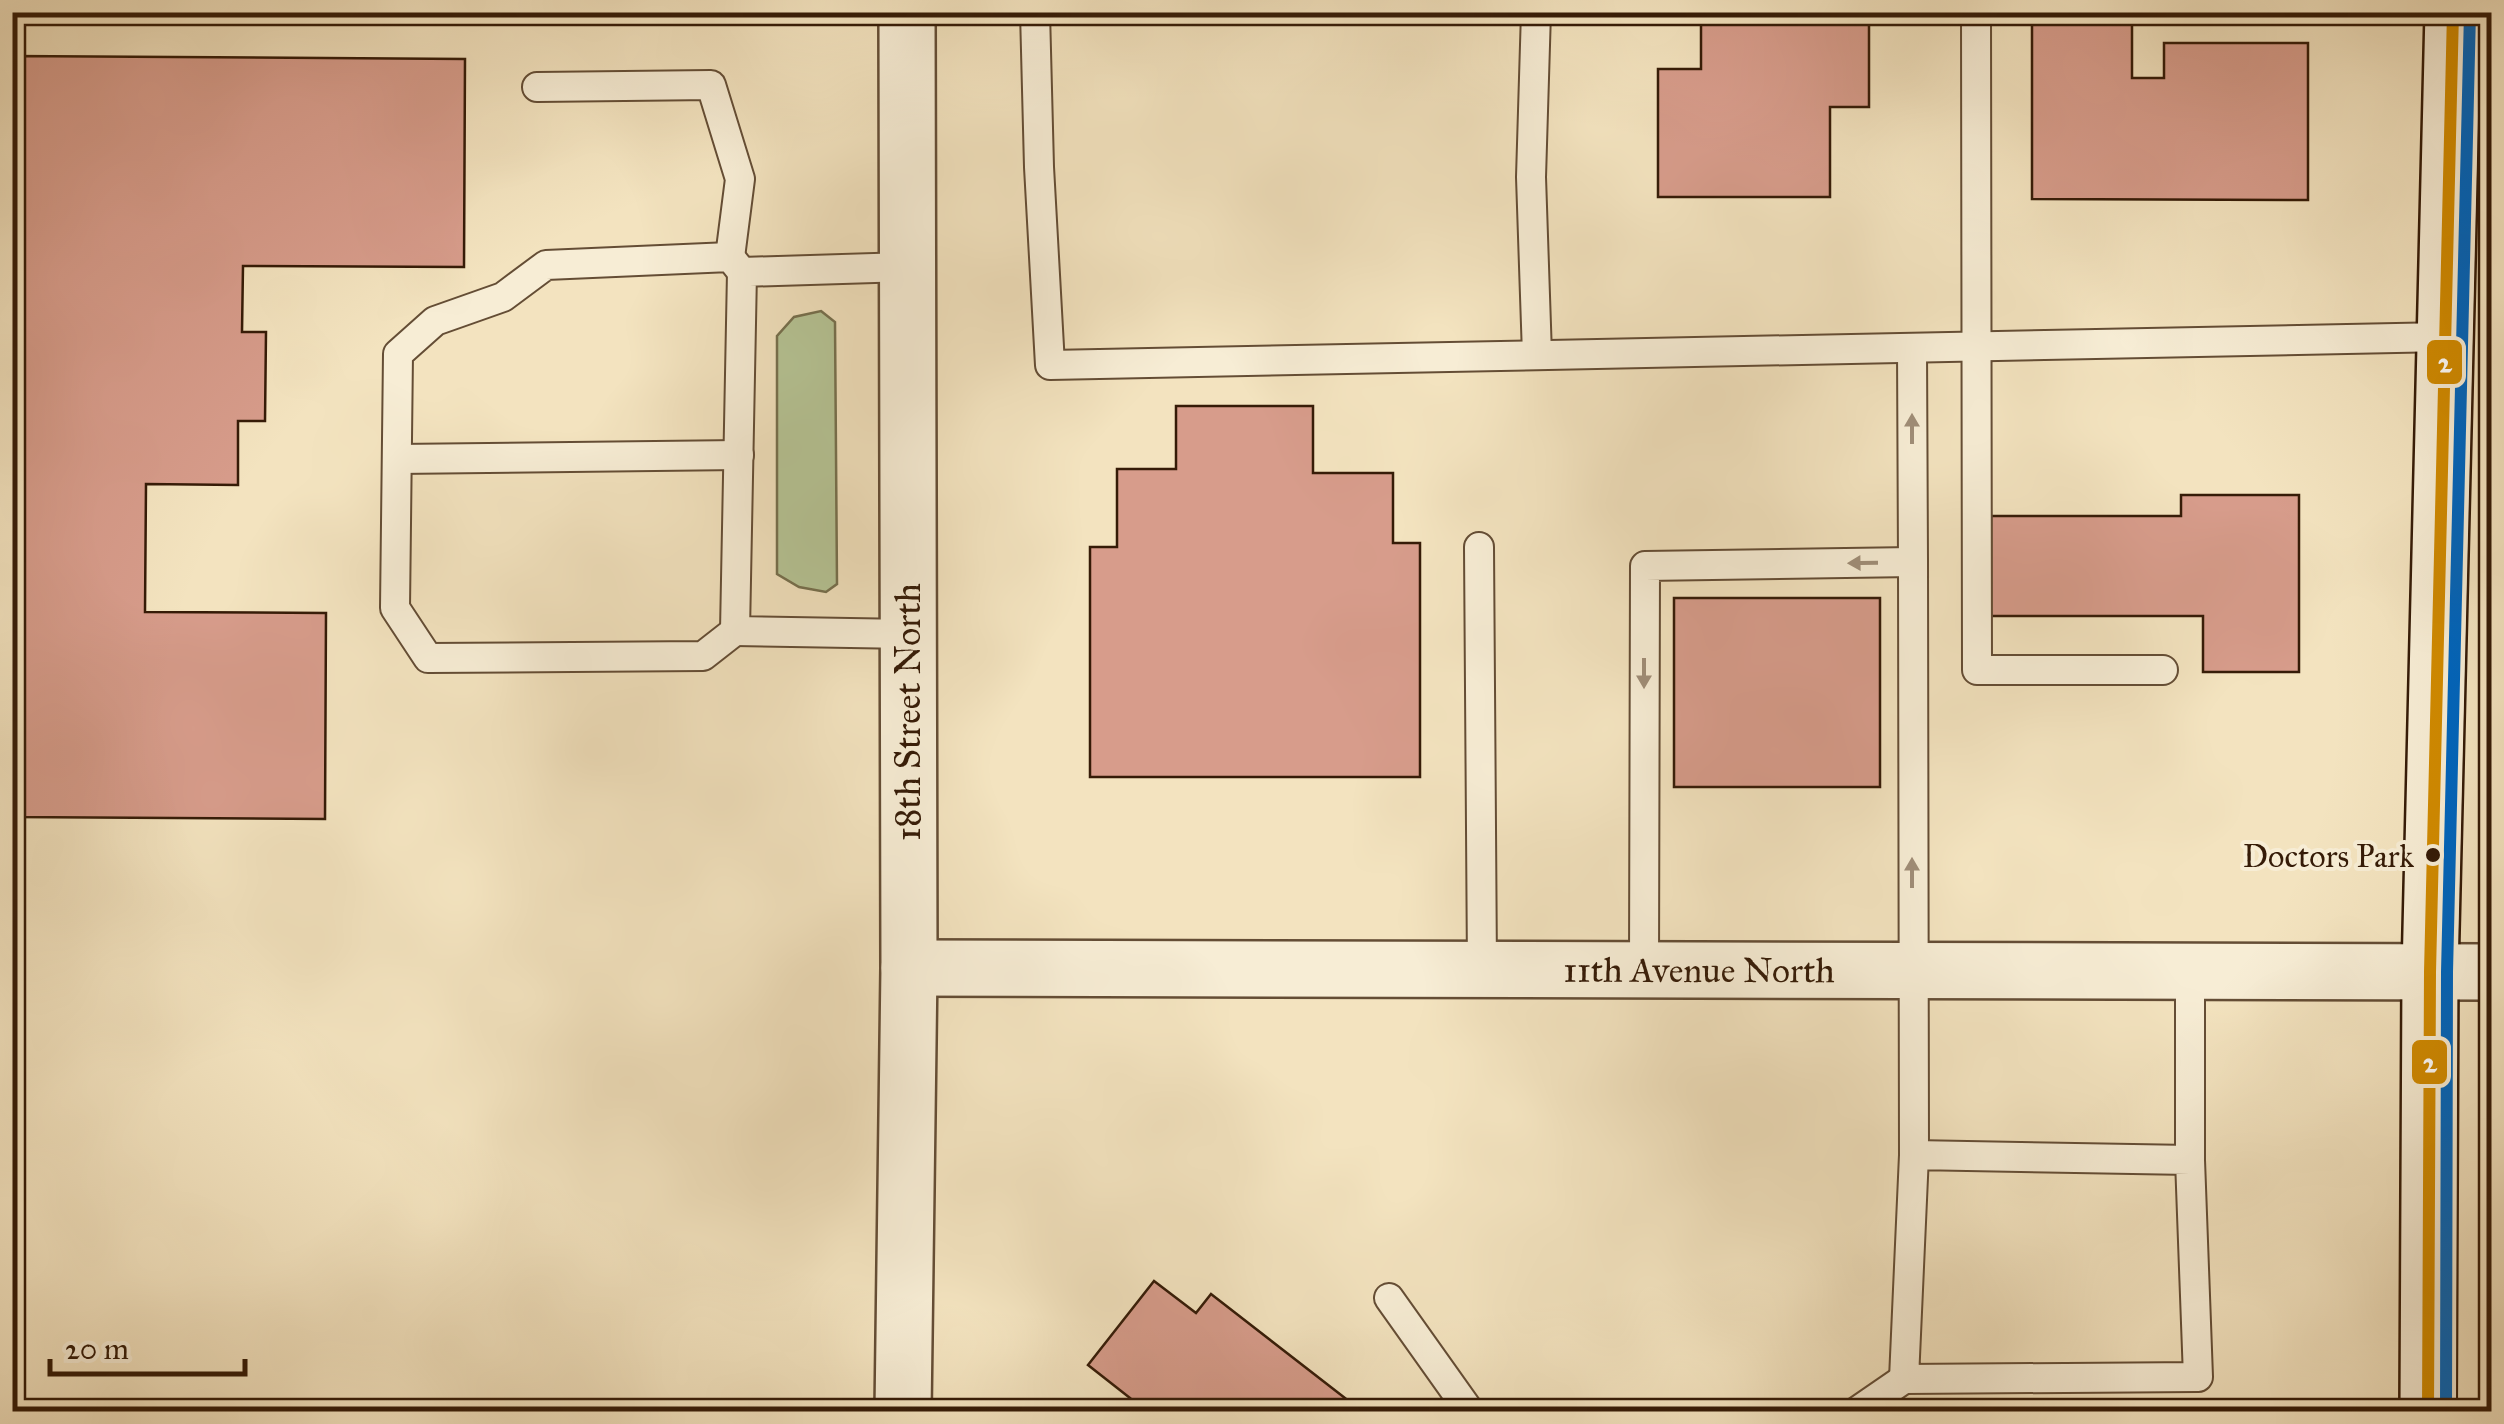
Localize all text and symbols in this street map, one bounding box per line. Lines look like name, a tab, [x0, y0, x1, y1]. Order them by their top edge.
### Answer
line badge: 2	[2425, 338, 2464, 386]
text: 2	[2438, 345, 2453, 380]
one-way arrow	[1904, 413, 1920, 445]
one-way arrow	[1847, 555, 1879, 571]
street label: 18th Street North	[887, 583, 930, 841]
one-way arrow	[1636, 657, 1652, 689]
place label: Doctors Park	[2243, 837, 2414, 876]
marker: Doctors Park	[2423, 845, 2443, 865]
one-way arrow	[1904, 856, 1920, 888]
street label: 11th Avenue North	[1563, 949, 1835, 992]
line badge: 2	[2410, 1038, 2449, 1086]
text: 2	[2423, 1045, 2438, 1080]
scale bar	[50, 1314, 245, 1376]
text: 20 m	[65, 1331, 129, 1367]

